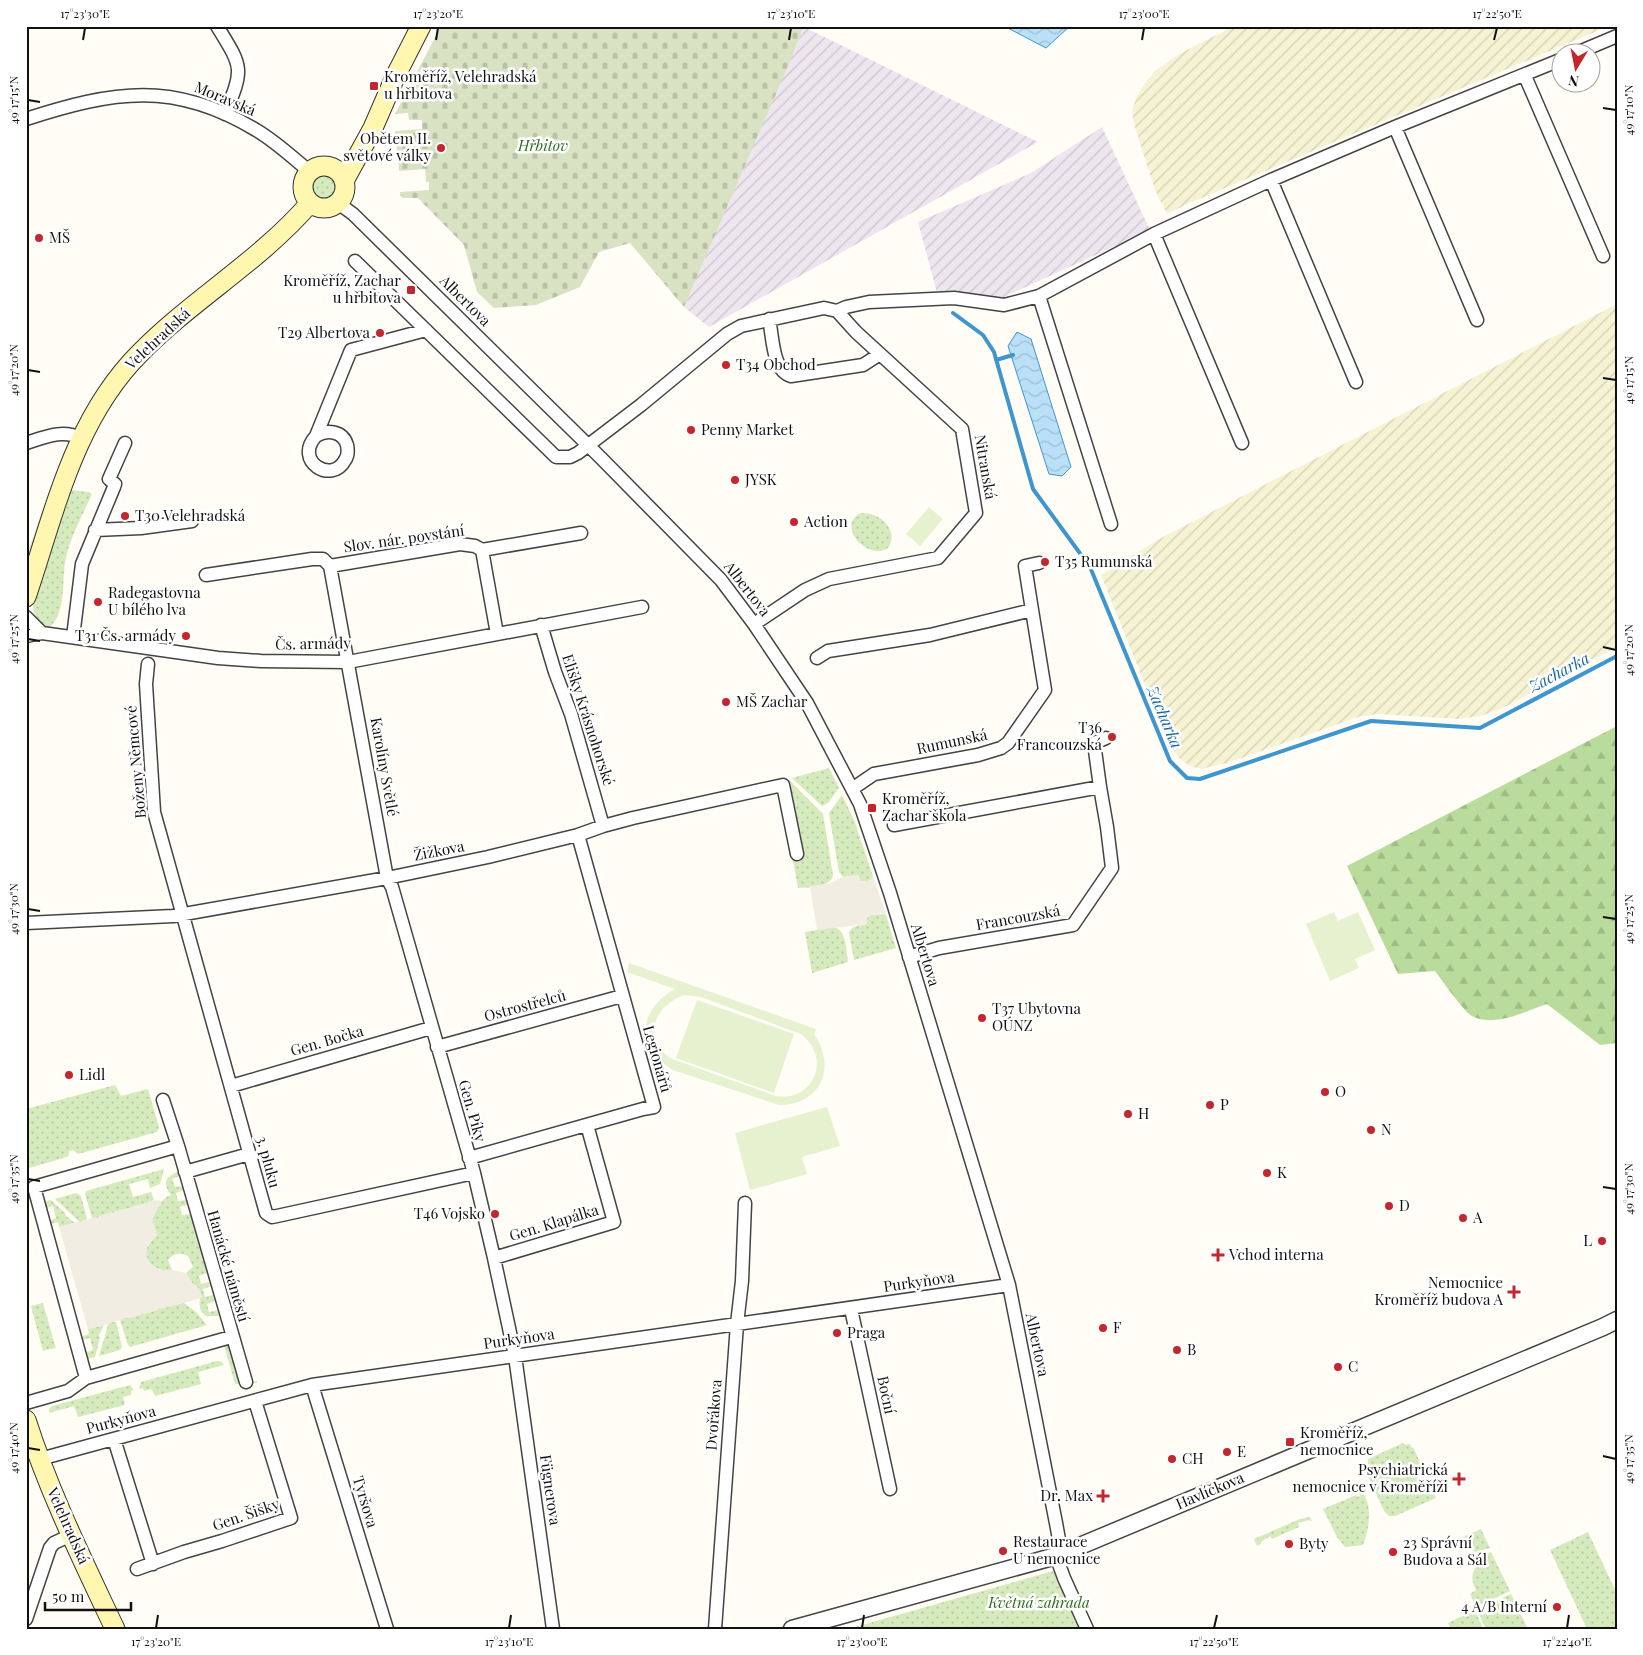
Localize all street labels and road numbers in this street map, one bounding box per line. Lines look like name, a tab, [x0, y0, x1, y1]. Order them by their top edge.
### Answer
street label: Moravská	[192, 76, 260, 120]
street label: Albertova	[435, 270, 496, 331]
street label: Velehradská	[120, 303, 194, 374]
street label: Nitranská	[970, 433, 1002, 501]
street label: Slov. nár. povstání	[342, 520, 466, 556]
street label: Albertova	[719, 556, 776, 620]
street label: Čs. armády	[275, 632, 351, 654]
street label: Elišky Krásnohorské	[558, 651, 620, 788]
street label: Boženy Němcové	[120, 705, 150, 819]
street label: Karolíny Světlé	[366, 716, 404, 818]
street label: Rumunská	[915, 724, 989, 758]
street label: Žižkova	[412, 835, 466, 865]
street label: Francouzská	[974, 900, 1062, 934]
street label: Albertova	[907, 920, 945, 989]
street label: Ostrostřelců	[482, 984, 568, 1026]
street label: Gen. Bočka	[288, 1020, 366, 1060]
street label: Legionářů	[639, 1023, 677, 1095]
street label: Gen. Píky	[455, 1077, 491, 1144]
street label: 3. pluku	[252, 1134, 286, 1190]
street label: Gen. Klapálka	[507, 1199, 601, 1245]
street label: Hanácké náměstí	[203, 1208, 255, 1325]
street label: Purkyňova	[882, 1266, 956, 1296]
street label: Albertova	[1021, 1310, 1055, 1379]
street label: Purkyňova	[482, 1323, 556, 1353]
street label: Boční	[873, 1374, 901, 1416]
street label: Dvořákova	[701, 1378, 725, 1451]
street label: Purkyňova	[84, 1400, 158, 1438]
street label: Fügnerova	[536, 1453, 566, 1527]
street label: Havlíčkova	[1172, 1467, 1247, 1513]
street label: Tyršova	[349, 1473, 383, 1531]
street label: Velehradská	[43, 1483, 95, 1568]
street label: Gen. Šišky	[210, 1493, 282, 1535]

